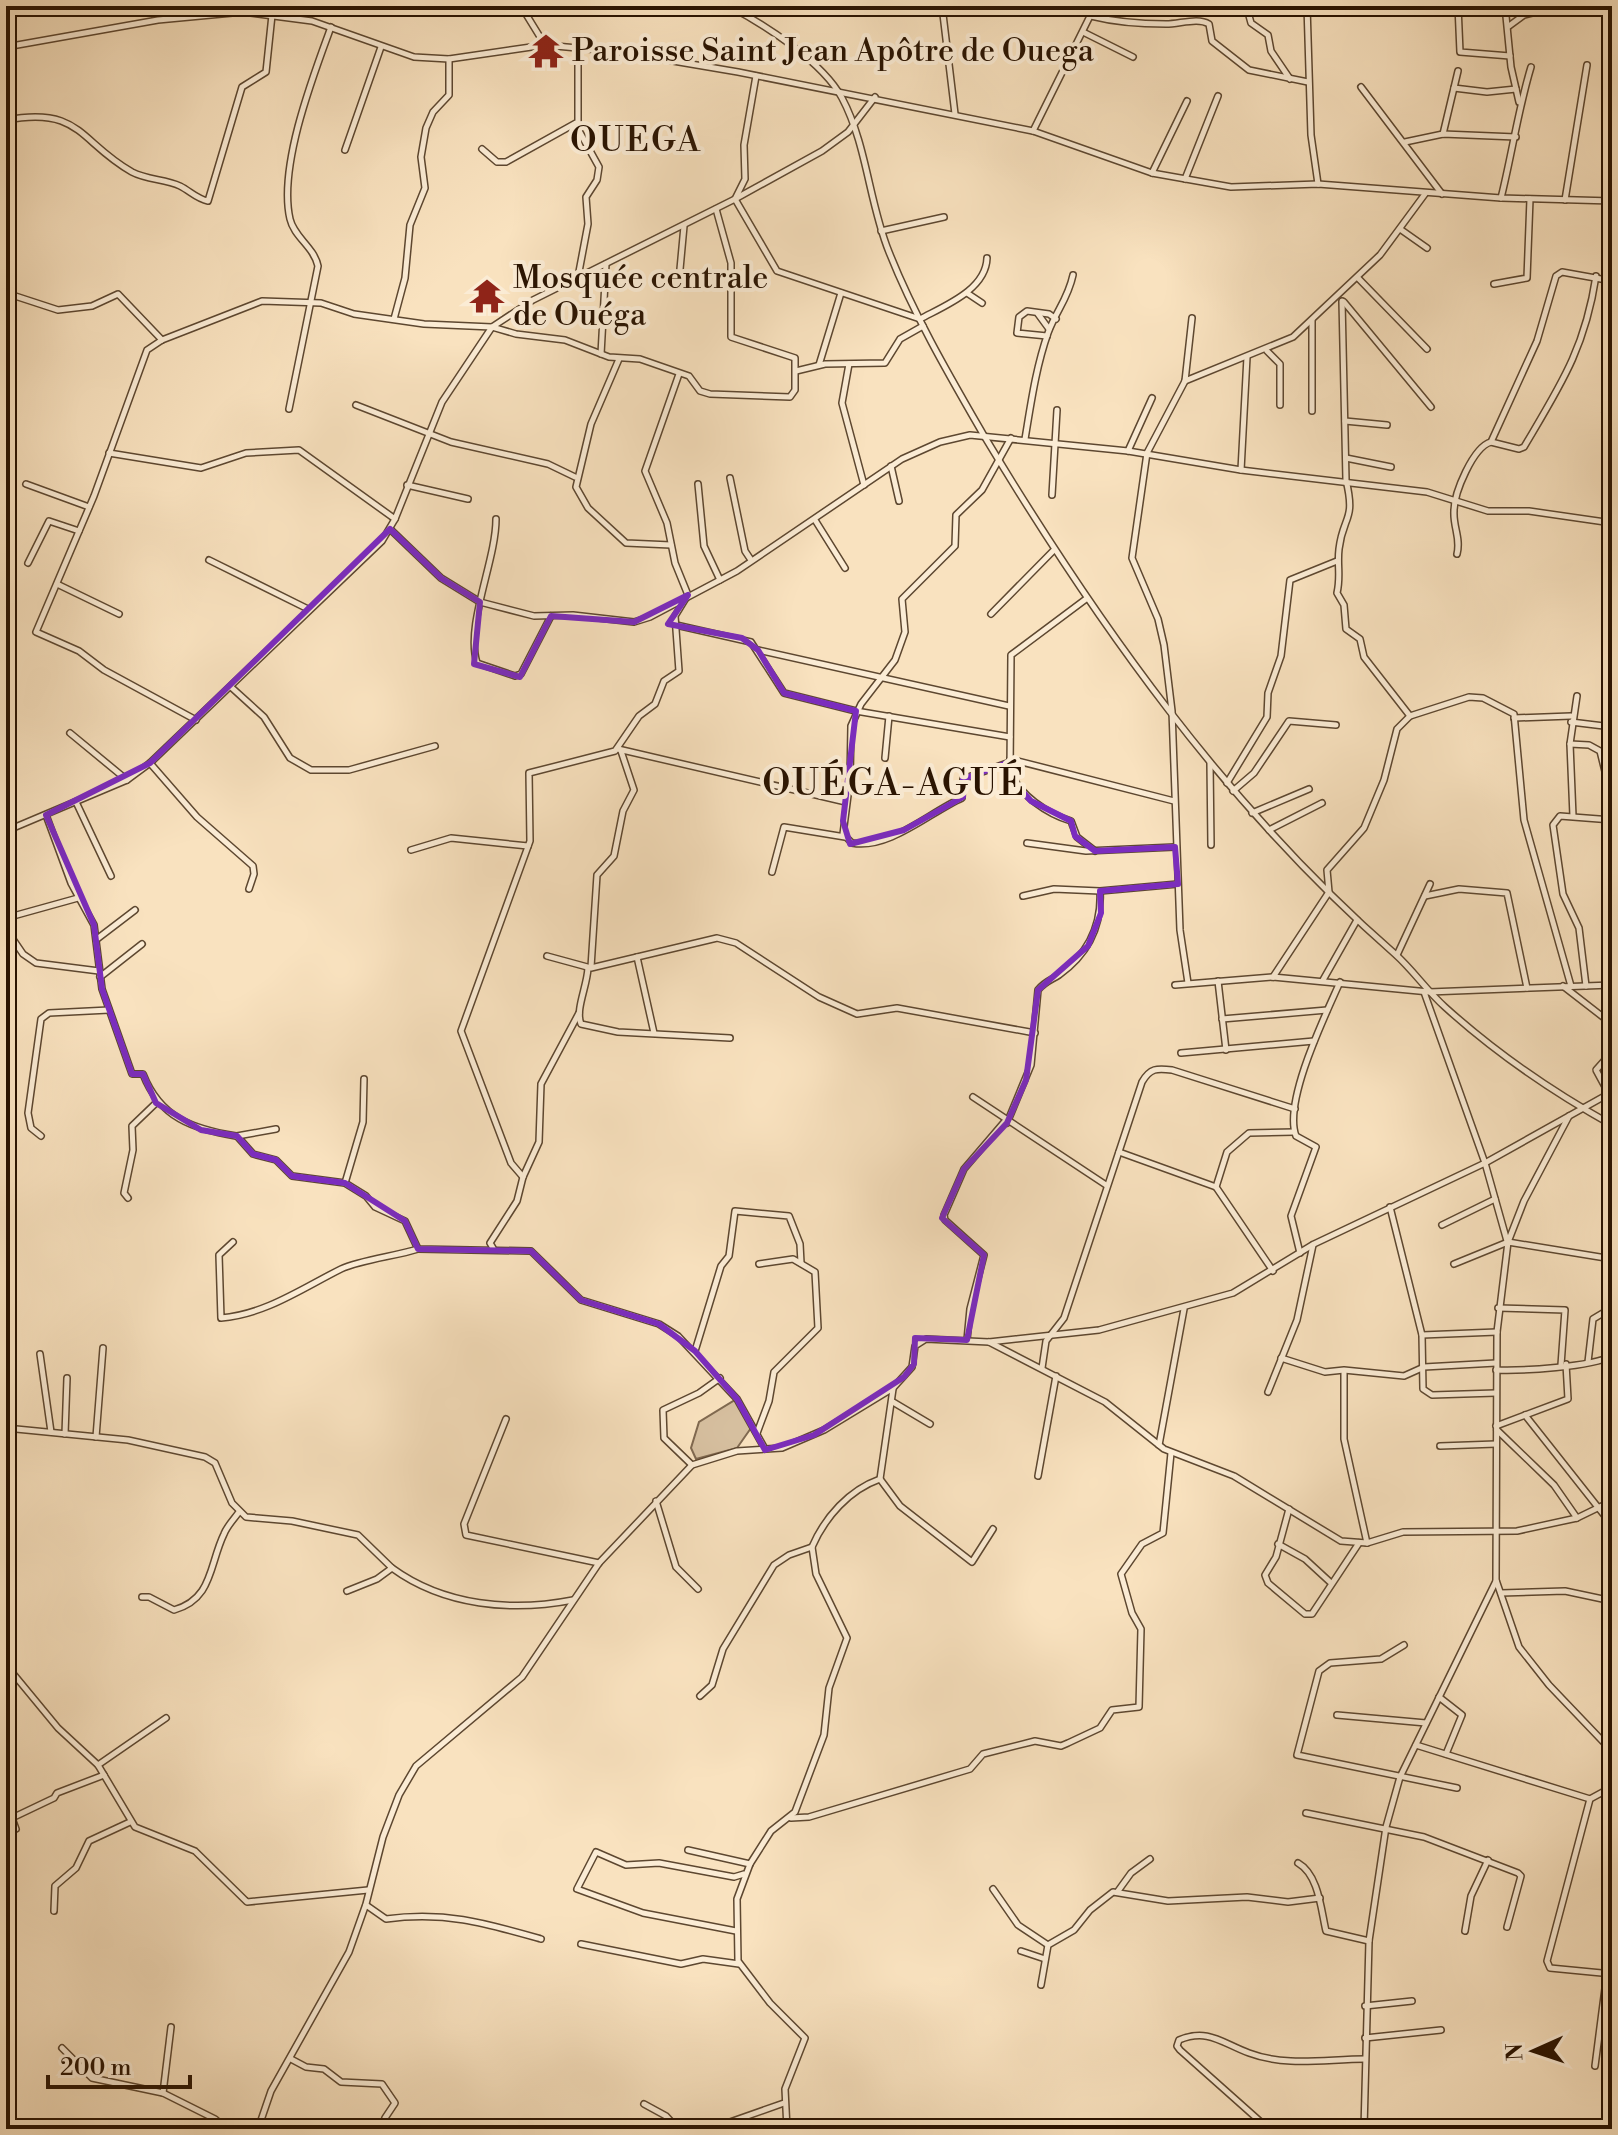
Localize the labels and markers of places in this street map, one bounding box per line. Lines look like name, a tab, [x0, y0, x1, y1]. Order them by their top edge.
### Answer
place label: Paroisse Saint Jean Apôtre de Ouega	[572, 31, 1095, 71]
temple icon: Paroisse Saint Jean Apôtre de Ouega	[527, 32, 565, 70]
place label: Mosquée centrale de Ouéga	[513, 258, 768, 335]
temple icon: Mosquée centrale de Ouéga	[468, 277, 506, 315]

